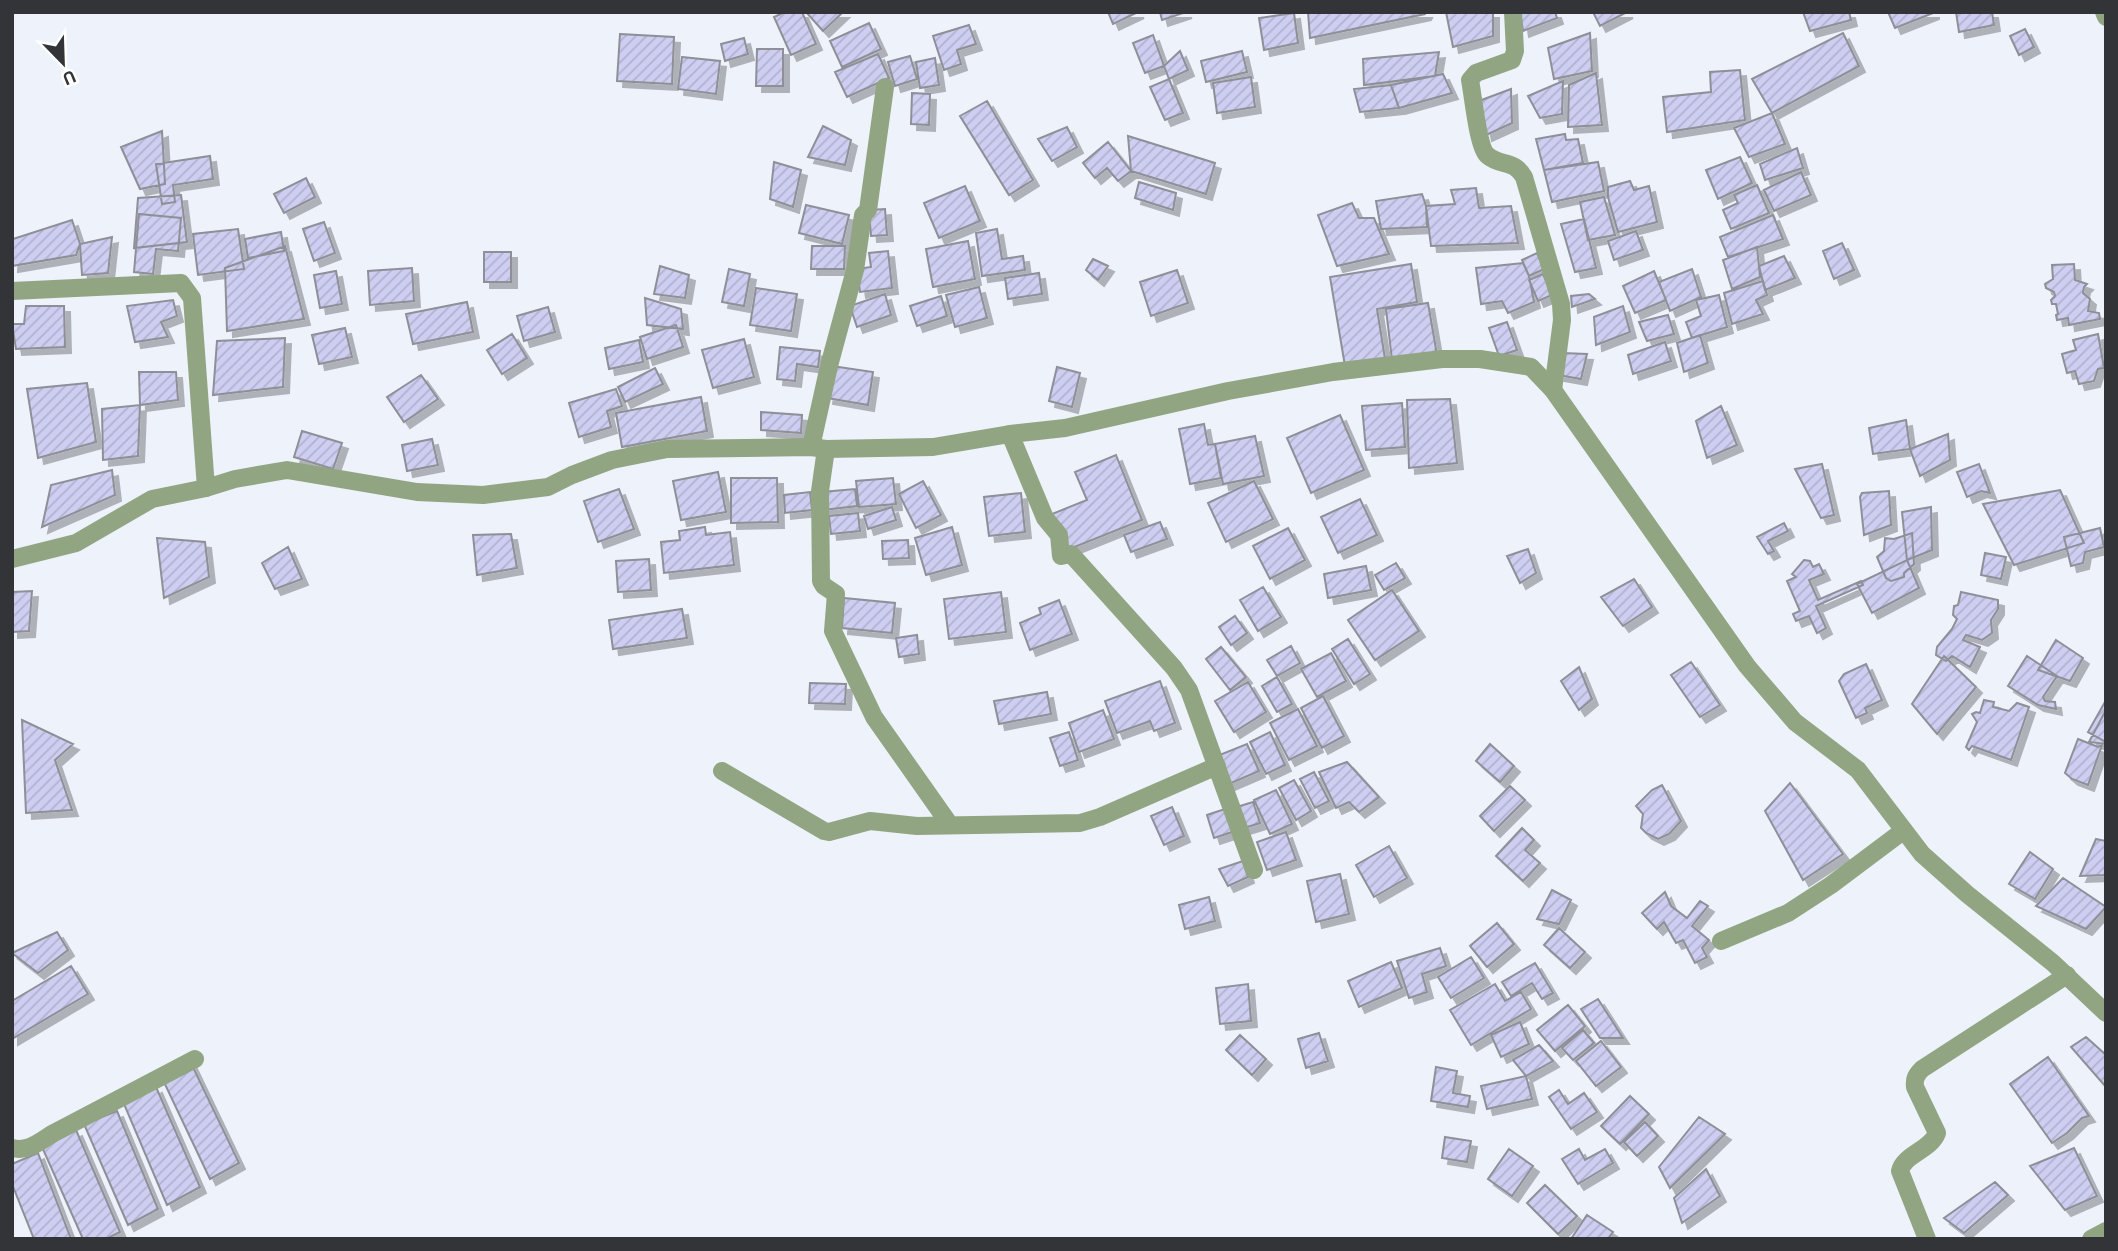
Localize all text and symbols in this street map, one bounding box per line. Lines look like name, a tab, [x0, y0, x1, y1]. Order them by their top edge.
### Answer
north arrow	[28, 28, 98, 98]
text: U	[60, 66, 78, 88]

